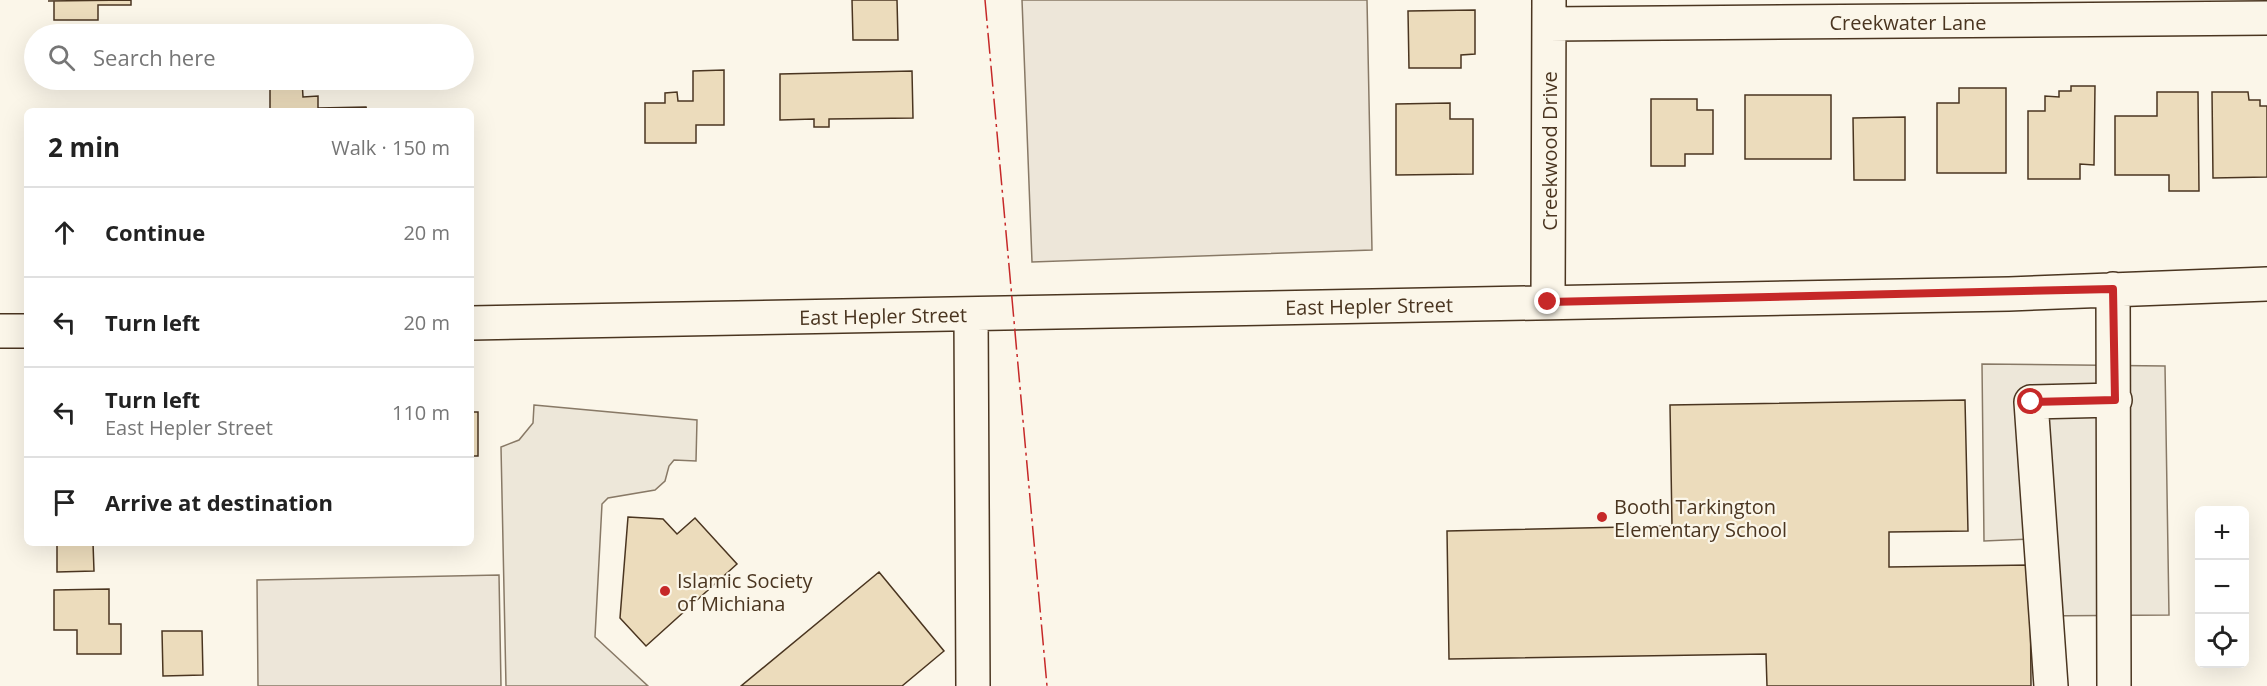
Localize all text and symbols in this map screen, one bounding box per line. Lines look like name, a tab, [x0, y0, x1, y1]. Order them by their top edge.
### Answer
street label: Creekwater Lane	[1829, 9, 1987, 36]
search box	[24, 24, 474, 90]
icon: search	[45, 41, 78, 74]
text: Search here	[93, 42, 216, 72]
street label: Creekwood Drive	[1536, 71, 1563, 231]
text: 2 min	[48, 129, 120, 165]
text: Walk · 150 m	[331, 134, 450, 161]
icon: ahead	[48, 216, 81, 249]
text: Continue	[105, 217, 205, 247]
text: 20 m	[403, 219, 450, 246]
route end	[1534, 288, 1560, 314]
street label: East Hepler Street	[1285, 291, 1453, 321]
street label: East Hepler Street	[799, 301, 967, 331]
icon: left	[48, 306, 81, 339]
text: Turn left	[105, 307, 200, 337]
text: 20 m	[403, 309, 450, 336]
text: Turn left	[105, 384, 200, 414]
route start	[2017, 388, 2043, 414]
icon: left	[48, 396, 81, 429]
text: 110 m	[392, 399, 450, 426]
text: East Hepler Street	[105, 414, 273, 441]
icon: arrive	[48, 486, 81, 519]
text: Arrive at destination	[105, 487, 333, 517]
place label: Booth Tarkington Elementary School	[1614, 493, 1787, 543]
map controls	[2195, 506, 2249, 668]
button: +	[2195, 506, 2249, 560]
marker: Booth Tarkington Elementary School	[1595, 510, 1609, 524]
button: −	[2195, 560, 2249, 614]
place label: Islamic Society of Michiana	[677, 567, 814, 617]
marker: Islamic Society of Michiana	[658, 584, 672, 598]
button: locate	[2195, 614, 2249, 668]

